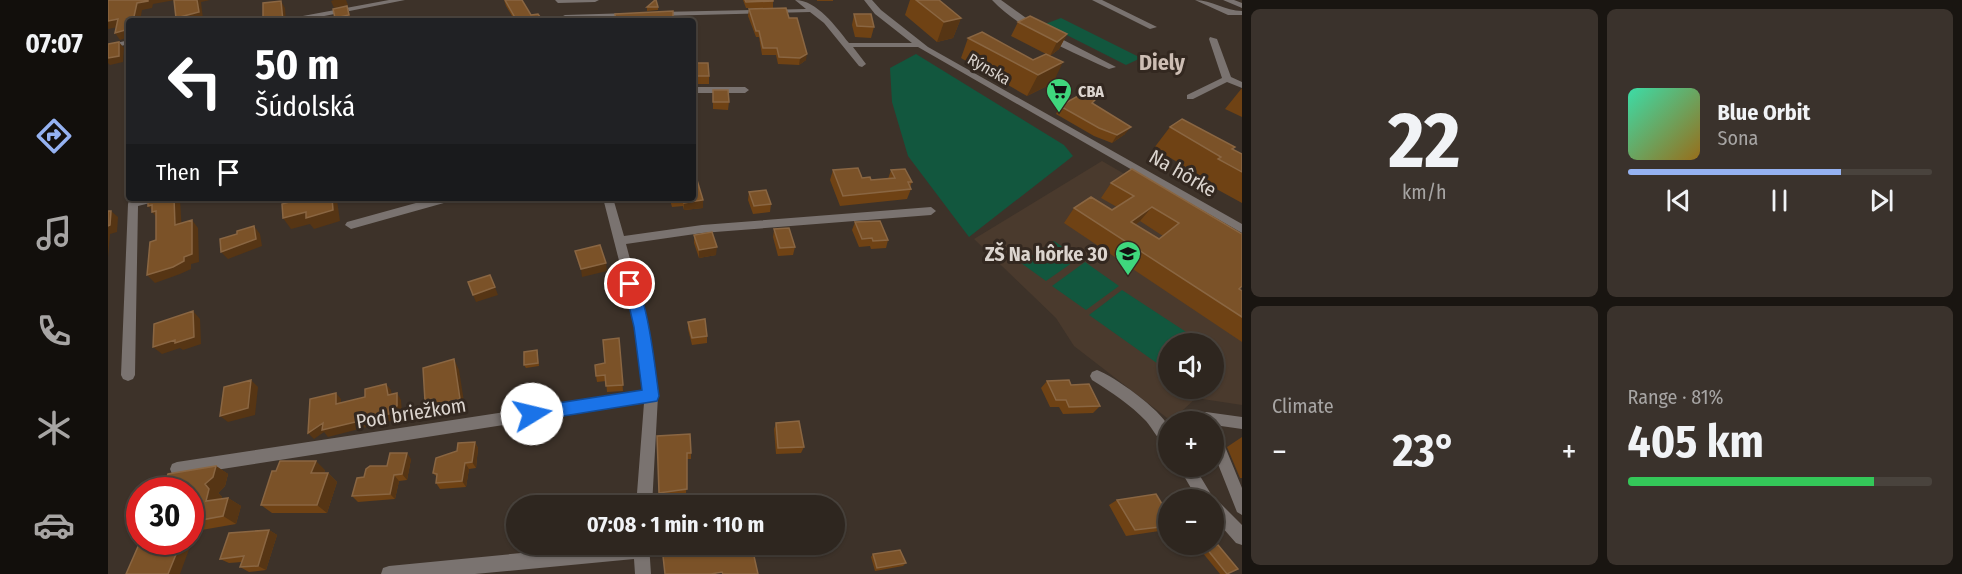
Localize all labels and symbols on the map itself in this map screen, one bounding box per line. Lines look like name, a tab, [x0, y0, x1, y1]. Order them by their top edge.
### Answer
street label: Rýnska	[964, 49, 1014, 89]
district label: Diely	[1139, 49, 1186, 76]
supermarket icon: CBA	[1044, 76, 1074, 114]
place label: CBA	[1078, 82, 1104, 101]
street label: Na hôrke	[1145, 144, 1221, 202]
school or university icon: ZŠ Na hôrke 30	[1113, 239, 1143, 277]
place label: ZŠ Na hôrke 30	[985, 241, 1108, 266]
pin	[604, 258, 655, 309]
position arrow	[500, 382, 564, 446]
street label: Pod briežkom	[354, 392, 468, 434]
speed limit sign: 30	[126, 477, 204, 555]

